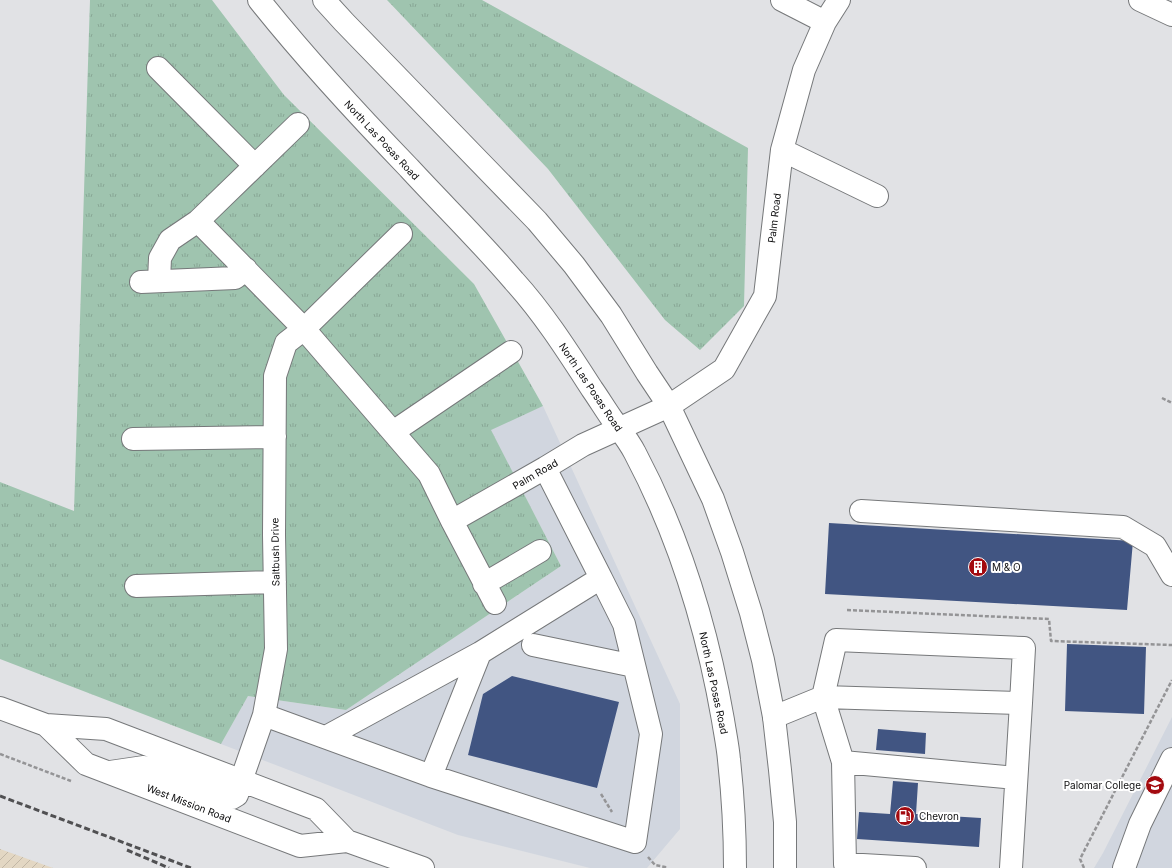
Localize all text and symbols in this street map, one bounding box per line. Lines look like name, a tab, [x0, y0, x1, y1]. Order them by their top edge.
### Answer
street label: North Las Posas Road	[342, 98, 422, 182]
street label: Palm Road	[765, 192, 783, 244]
street label: North Las Posas Road	[557, 340, 625, 434]
street label: Palm Road	[510, 456, 560, 492]
street label: Saltbush Drive	[268, 517, 282, 586]
building icon: M & O	[967, 556, 989, 578]
place label: M & O	[992, 561, 1021, 573]
street label: North Las Posas Road	[697, 631, 731, 735]
school or university icon: Palomar College	[1144, 774, 1166, 796]
place label: Palomar College	[1064, 779, 1141, 791]
street label: West Mission Road	[145, 781, 233, 825]
fuel station icon: Chevron	[894, 805, 916, 827]
place label: Chevron	[919, 810, 959, 822]

